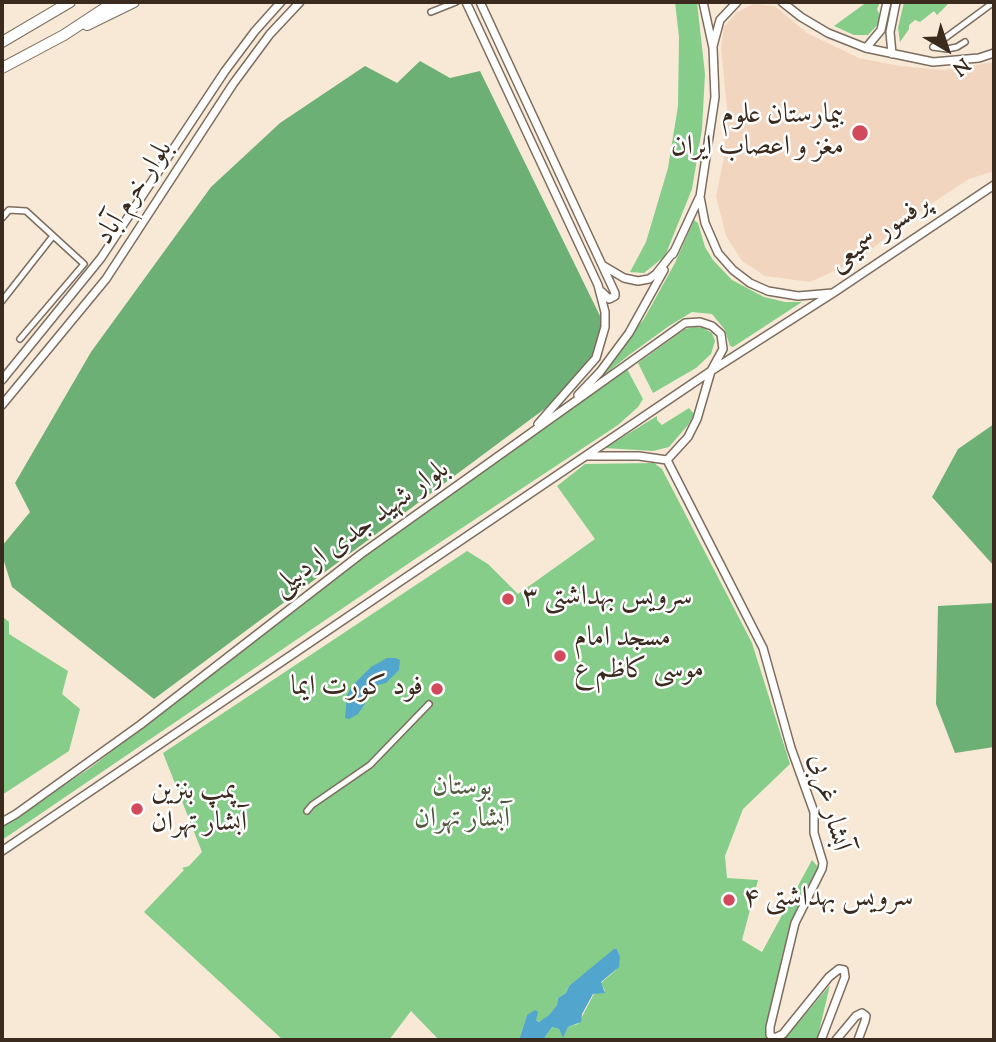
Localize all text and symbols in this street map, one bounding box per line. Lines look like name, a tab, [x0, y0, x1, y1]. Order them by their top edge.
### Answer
north arrow	[912, 14, 982, 84]
text: N	[946, 50, 975, 81]
place label: بیمارستان علوم مغز و اعصاب ایران	[671, 100, 844, 166]
marker: بیمارستان علوم مغز و اعصاب ایران	[850, 123, 870, 143]
street label: بلوار خرم آباد	[90, 135, 182, 253]
street label: پرفسور سمیعی	[824, 189, 938, 281]
street label: بلوار شهید جدی اردبیلی	[267, 455, 457, 605]
place label: سرویس بهداشتی ۳	[522, 582, 692, 616]
marker: سرویس بهداشتی ۳	[500, 591, 516, 607]
place label: مسجد امام موسی کاظم ع	[574, 623, 704, 689]
marker: مسجد امام موسی کاظم ع	[552, 648, 568, 664]
place label: فود کورت ایما	[291, 672, 423, 706]
marker: فود کورت ایما	[429, 681, 445, 697]
street label: آبشار غربی	[799, 751, 855, 855]
park label: بوستان آبشار تهران	[414, 772, 510, 838]
place label: پمپ بنزین آبشار تهران	[151, 776, 247, 842]
marker: پمپ بنزین آبشار تهران	[129, 801, 145, 817]
place label: سرویس بهداشتی ۴	[743, 883, 913, 917]
marker: سرویس بهداشتی ۴	[721, 892, 737, 908]

